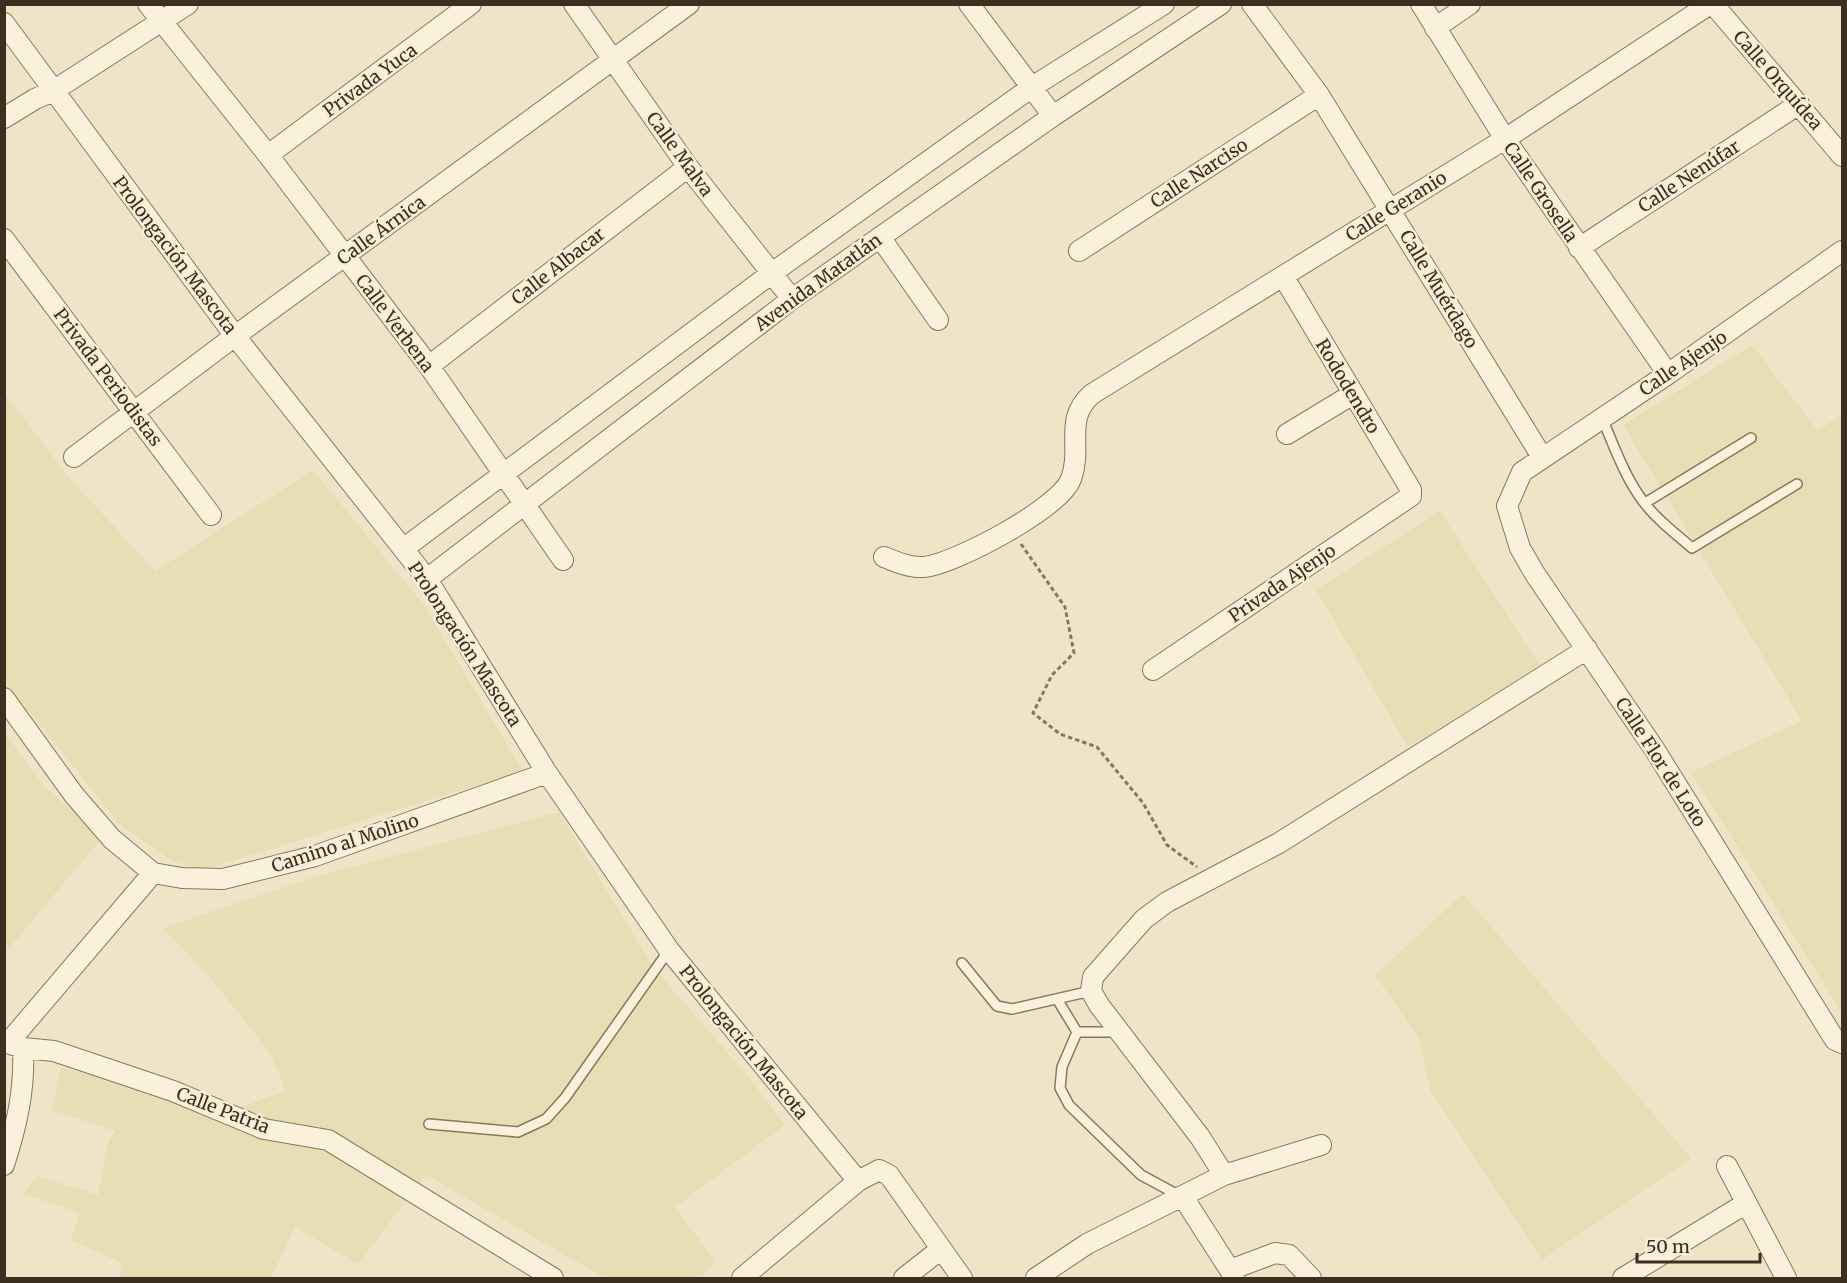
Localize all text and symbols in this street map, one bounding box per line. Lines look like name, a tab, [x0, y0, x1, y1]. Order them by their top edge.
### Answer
street label: Calle Orquídea	[1728, 25, 1828, 135]
street label: Privada Yuca	[319, 38, 422, 122]
street label: Calle Malva	[642, 107, 719, 201]
street label: Calle Narciso	[1146, 133, 1252, 213]
street label: Calle Nenúfar	[1634, 135, 1744, 217]
street label: Calle Grosella	[1499, 137, 1583, 247]
street label: Calle Geranio	[1341, 166, 1451, 246]
street label: Prolongación Mascota	[108, 171, 242, 339]
street label: Calle Árnica	[332, 190, 430, 270]
street label: Calle Albacar	[507, 222, 609, 310]
street label: Calle Muérdago	[1395, 226, 1483, 352]
street label: Avenida Matatlán	[749, 228, 886, 336]
street label: Calle Verbena	[351, 269, 440, 377]
street label: Privada Periodistas	[49, 303, 167, 451]
street label: Calle Ajenjo	[1635, 325, 1731, 401]
street label: Rododendro	[1311, 334, 1385, 438]
street label: Privada Ajenjo	[1224, 539, 1340, 627]
street label: Prolongación Mascota	[403, 557, 527, 731]
street label: Calle Flor de Loto	[1611, 693, 1711, 831]
street label: Camino al Molino	[269, 808, 421, 878]
street label: Prolongación Mascota	[675, 960, 814, 1124]
street label: Calle Patria	[173, 1082, 273, 1138]
scale bar	[1637, 1226, 1760, 1264]
text: 50 m	[1646, 1235, 1690, 1258]

